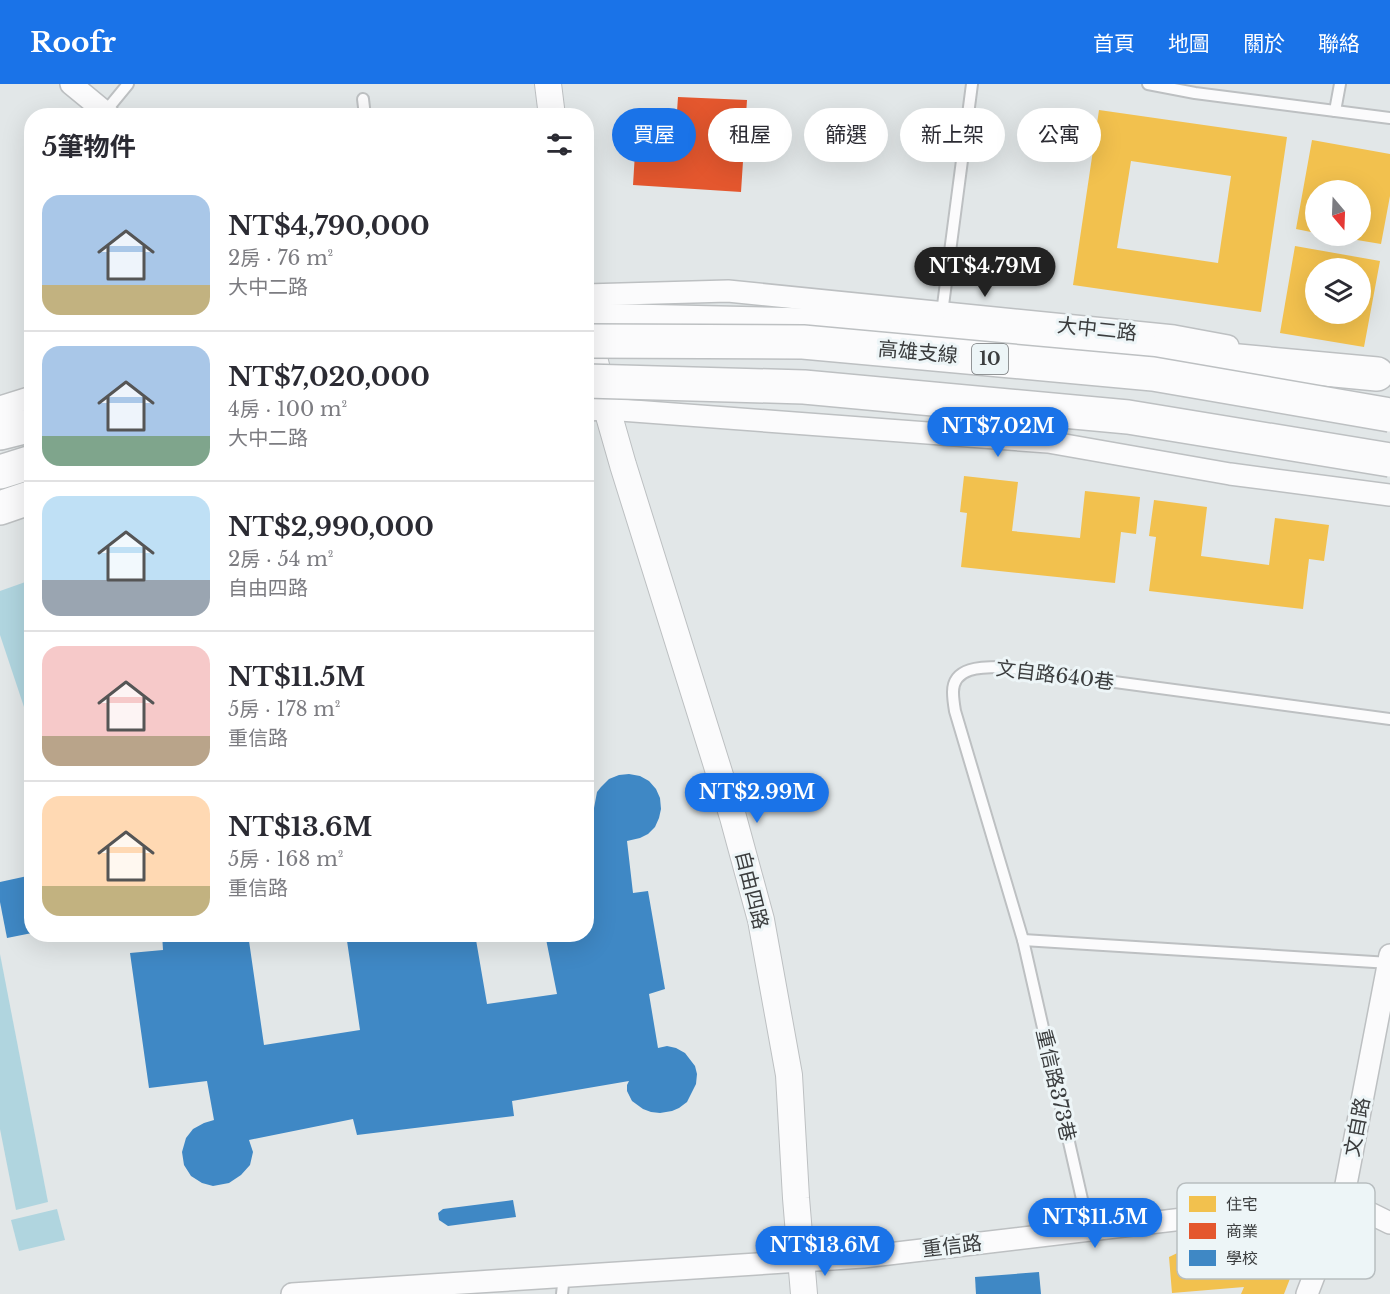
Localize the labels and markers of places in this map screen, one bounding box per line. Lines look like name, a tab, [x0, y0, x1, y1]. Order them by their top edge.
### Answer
pin: NT$4.79M	[923, 247, 1047, 298]
pin: NT$7.02M	[936, 407, 1060, 458]
pin: NT$2.99M	[695, 773, 819, 824]
pin: NT$11.5M	[1033, 1198, 1157, 1249]
pin: NT$13.6M	[763, 1226, 887, 1277]

